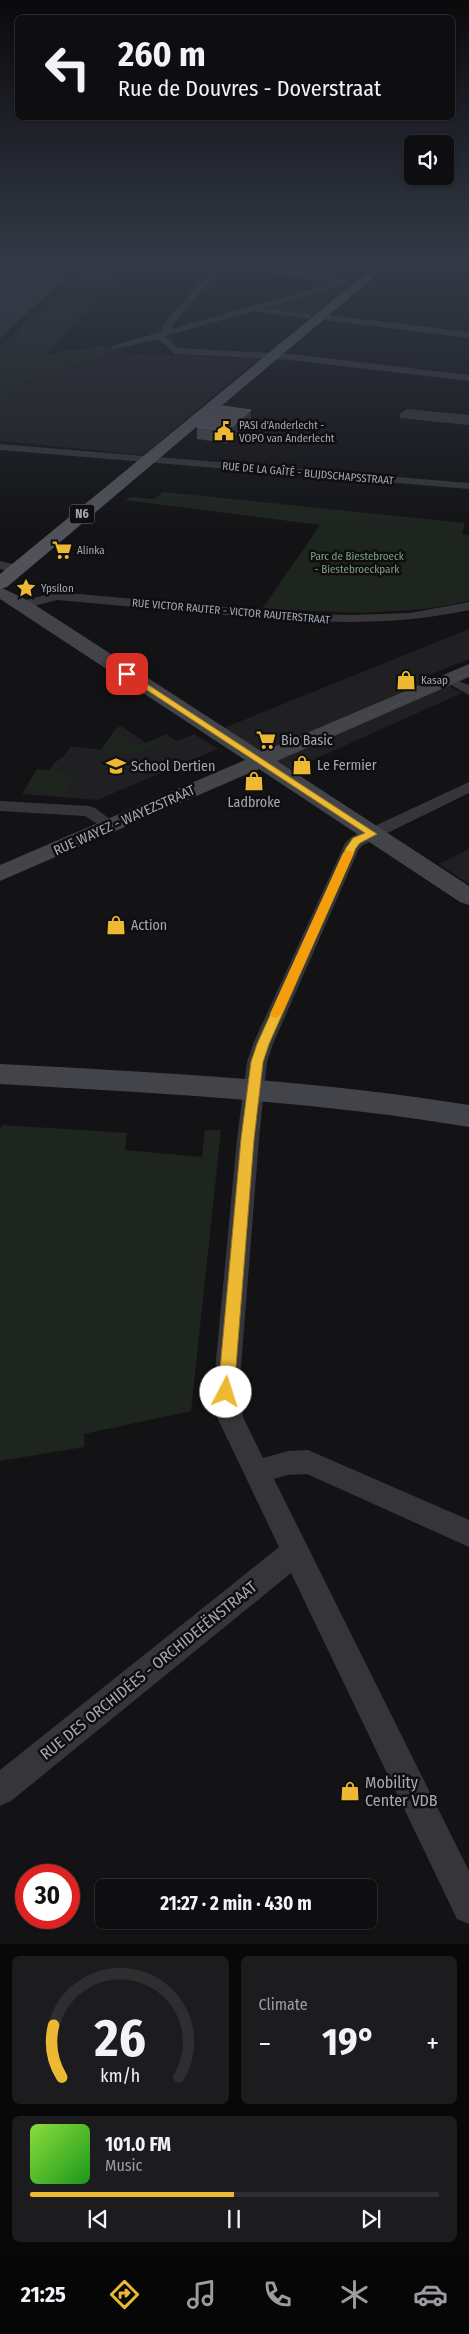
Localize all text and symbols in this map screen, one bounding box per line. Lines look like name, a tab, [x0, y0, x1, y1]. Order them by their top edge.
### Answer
text: 260 m	[118, 33, 206, 75]
icon: left	[35, 35, 100, 100]
text: Rue de Douvres - Doverstraat	[118, 75, 381, 102]
map controls	[404, 135, 454, 185]
button: sound	[404, 135, 454, 185]
place label: PASI d'Anderlecht - VOPO van Anderlecht	[239, 419, 335, 445]
public building icon: PASI d'Anderlecht - VOPO van Anderlecht	[213, 420, 235, 442]
street label: RUE DE LA GAÎTÉ - BLIJDSCHAPSSTRAAT	[222, 459, 395, 488]
road number: N6	[70, 504, 94, 524]
supermarket icon: Alinka	[51, 539, 73, 561]
place label: Alinka	[77, 544, 105, 557]
park label: Parc de Biestebroeck - Biestebroeckpark	[310, 550, 405, 576]
place icon: Ypsilon	[15, 577, 37, 599]
place label: Ypsilon	[41, 582, 74, 595]
street label: RUE VICTOR RAUTER - VICTOR RAUTERSTRAAT	[131, 596, 331, 627]
pin	[106, 653, 148, 695]
icon: arrive	[113, 660, 141, 688]
shop icon: Kasap	[395, 669, 417, 691]
place label: Kasap	[421, 674, 448, 687]
supermarket icon: Bio Basic	[255, 729, 277, 751]
place label: Bio Basic	[281, 732, 333, 749]
shop icon: Le Fermier	[291, 754, 313, 776]
school or university icon: School Dertien	[105, 755, 127, 777]
place label: Le Fermier	[317, 757, 377, 774]
place label: School Dertien	[131, 758, 215, 775]
shop icon: Ladbroke	[243, 770, 265, 792]
street label: RUE WAYEZ - WAYEZSTRAAT	[51, 781, 198, 859]
place label: Ladbroke	[227, 794, 281, 811]
shop icon: Action	[105, 914, 127, 936]
place label: Action	[131, 917, 167, 934]
position arrow	[199, 1365, 251, 1417]
street label: RUE DES ORCHIDÉES - ORCHIDEEËNSTRAAT	[36, 1577, 261, 1764]
place label: Mobility Center VDB	[365, 1773, 438, 1810]
shop icon: Mobility Center VDB	[339, 1780, 361, 1802]
speed limit sign: 30	[15, 1864, 80, 1929]
text: 21:27 · 2 min · 430 m	[160, 1892, 312, 1915]
text: Climate	[259, 1995, 308, 2014]
text: 26	[94, 2007, 146, 2070]
text: 19°	[322, 2019, 375, 2065]
text: −	[259, 2027, 271, 2060]
text: +	[426, 2027, 439, 2060]
text: km/h	[100, 2065, 140, 2087]
text: 101.0 FM	[105, 2133, 171, 2156]
text: Music	[105, 2156, 142, 2175]
icon: previous	[84, 2205, 112, 2233]
icon: pause	[220, 2205, 248, 2233]
icon: next	[357, 2205, 385, 2233]
icon: directions	[107, 2277, 142, 2312]
icon: music	[184, 2277, 219, 2312]
icon: phone	[260, 2277, 295, 2312]
icon: climate	[337, 2277, 372, 2312]
icon: car	[413, 2277, 448, 2312]
text: 21:25	[21, 2281, 66, 2308]

